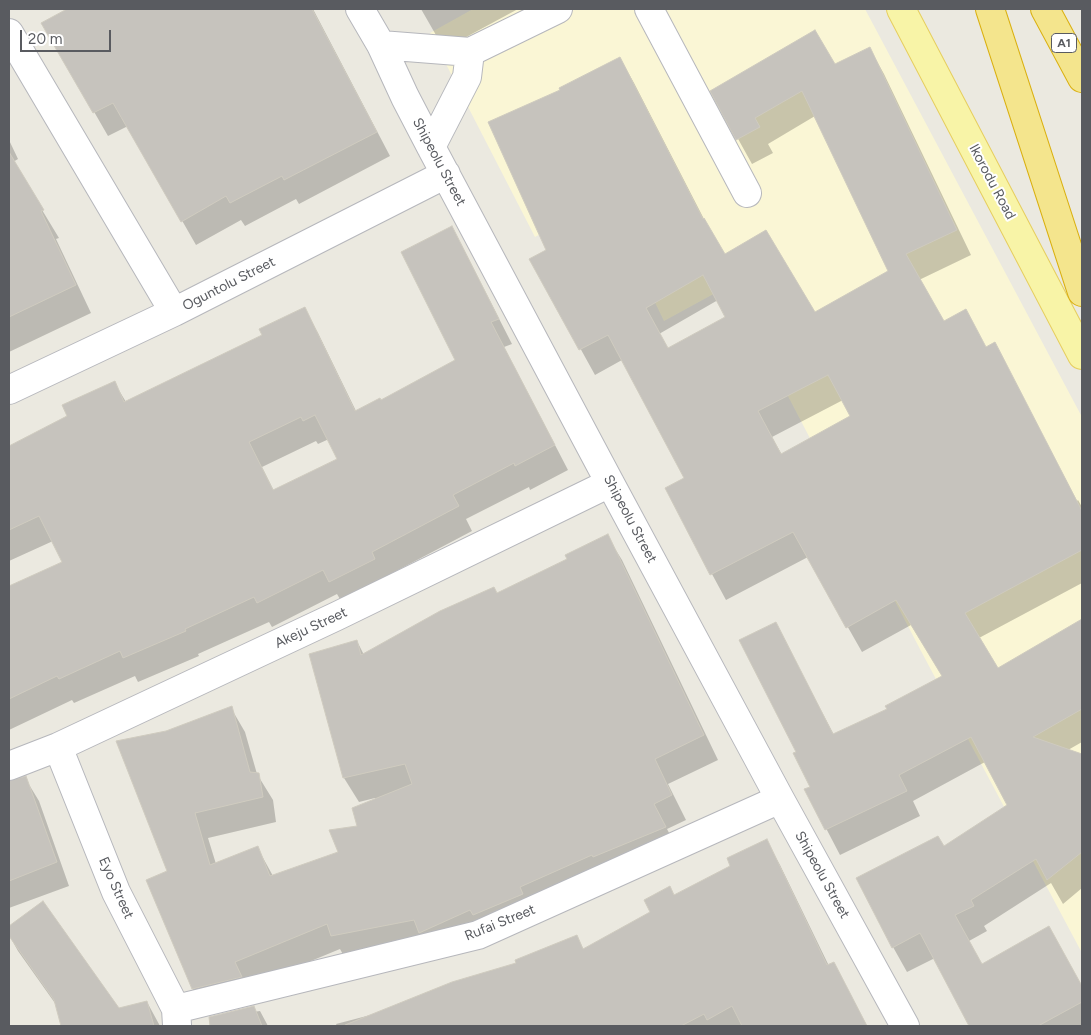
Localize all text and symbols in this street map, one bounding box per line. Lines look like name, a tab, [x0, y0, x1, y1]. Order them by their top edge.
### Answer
scale bar	[22, 20, 114, 52]
text: 20 m	[28, 30, 62, 48]
road number: A1	[1052, 34, 1076, 52]
street label: Shipeolu Street	[409, 115, 469, 209]
street label: Ikorodu Road	[965, 141, 1019, 223]
street label: Oguntolu Street	[180, 253, 278, 315]
street label: Shipeolu Street	[600, 472, 660, 566]
street label: Akeju Street	[272, 604, 350, 652]
street label: Shipeolu Street	[791, 828, 853, 922]
street label: Eyo Street	[95, 854, 137, 922]
street label: Rufai Street	[462, 901, 538, 945]

